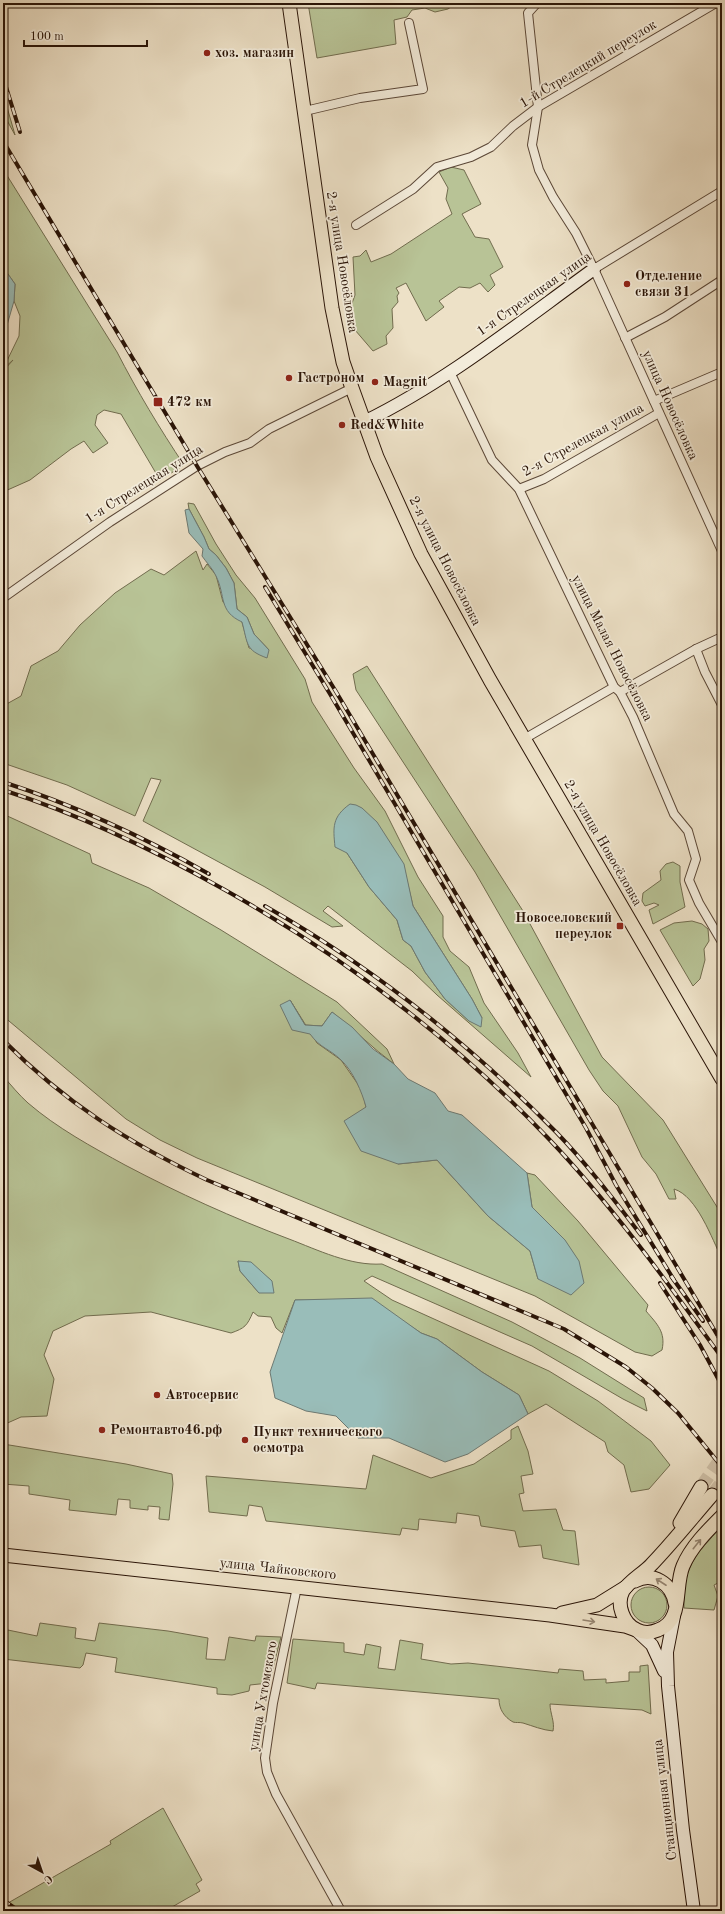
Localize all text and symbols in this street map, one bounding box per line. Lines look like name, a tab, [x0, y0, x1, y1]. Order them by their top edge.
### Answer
street label: 1-й Стрелецкий переулок	[517, 18, 659, 110]
scale bar	[24, 22, 147, 48]
text: 100 m	[30, 31, 64, 43]
place label: хоз. магазин	[215, 46, 294, 60]
marker: хоз. магазин	[202, 48, 212, 58]
street label: 2-я улица Новосёловка	[324, 190, 360, 334]
street label: 1-я Стрелецкая улица	[474, 249, 594, 339]
place label: Отделение связи 31	[635, 269, 702, 299]
marker: Отделение связи 31	[622, 279, 632, 289]
street label: улица Новосёловка	[639, 348, 701, 462]
place label: Гастроном	[297, 371, 364, 385]
marker: Гастроном	[284, 373, 294, 383]
place label: Magnit	[383, 375, 427, 389]
marker: Magnit	[370, 377, 380, 387]
place label: 472 км	[167, 395, 212, 409]
marker: 472 км	[152, 396, 164, 408]
street label: 2-я Стрелецкая улица	[520, 401, 646, 479]
place label: Red&White	[350, 418, 424, 432]
marker: Red&White	[337, 420, 347, 430]
street label: 1-я Стрелецкая улица	[82, 442, 206, 526]
street label: 2-я улица Новосёловка	[406, 494, 484, 628]
street label: улица Малая Новосёловка	[569, 572, 655, 724]
street label: 2-я улица Новосёловка	[561, 778, 645, 909]
place label: Новоселовский переулок	[515, 911, 613, 941]
marker: Новоселовский переулок	[615, 921, 625, 931]
place label: Автосервис	[165, 1388, 239, 1402]
marker: Автосервис	[152, 1390, 162, 1400]
place label: Ремонтавто46.рф	[110, 1423, 222, 1438]
marker: Ремонтавто46.рф	[97, 1425, 107, 1435]
place label: Пункт технического осмотра	[253, 1425, 382, 1455]
marker: Пункт технического осмотра	[240, 1435, 250, 1445]
one-way arrow	[693, 1538, 701, 1549]
street label: улица Чайковского	[219, 1556, 337, 1582]
one-way arrow	[656, 1578, 667, 1586]
one-way arrow	[582, 1617, 595, 1625]
street label: улица Ухтомского	[246, 1640, 280, 1752]
street label: Станционная улица	[651, 1739, 679, 1861]
north arrow	[22, 1852, 62, 1892]
text: С	[41, 1872, 54, 1885]

